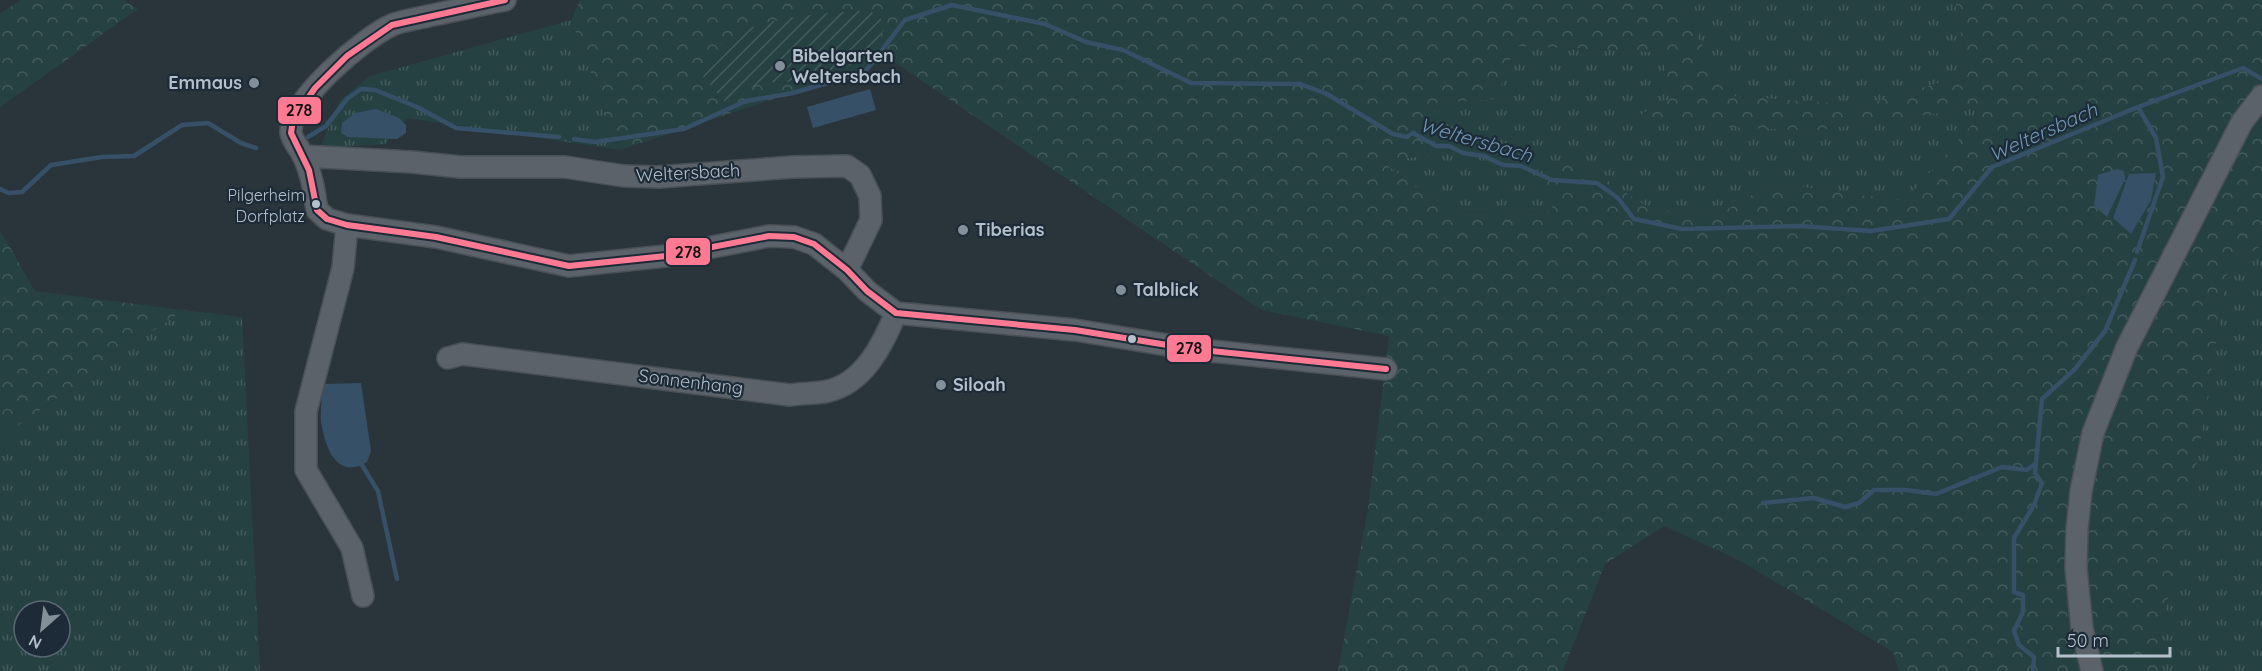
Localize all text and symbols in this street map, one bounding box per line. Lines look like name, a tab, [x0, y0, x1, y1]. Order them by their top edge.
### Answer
place label: Bibelgarten Weltersbach	[792, 44, 901, 88]
marker: Bibelgarten Weltersbach	[773, 59, 787, 73]
place label: Emmaus	[168, 71, 242, 94]
marker: Emmaus	[247, 76, 261, 90]
line badge: 278	[277, 96, 322, 125]
water label: Weltersbach	[1985, 96, 2101, 167]
text: 278	[286, 100, 313, 120]
water label: Weltersbach	[1417, 112, 1536, 168]
street label: Weltersbach	[635, 158, 741, 187]
place label: Pilgerheim Dorfplatz	[228, 185, 305, 226]
marker: Pilgerheim Dorfplatz	[310, 198, 322, 210]
place label: Tiberias	[975, 218, 1045, 241]
marker: Tiberias	[956, 223, 970, 237]
line badge: 278	[665, 237, 711, 266]
text: 278	[675, 242, 702, 262]
place label: Talblick	[1133, 278, 1199, 301]
marker: Talblick	[1114, 283, 1128, 297]
unlabelled marker	[1126, 333, 1138, 345]
line badge: 278	[1166, 334, 1212, 363]
text: 278	[1176, 338, 1203, 358]
street label: Sonnenhang	[637, 364, 745, 399]
place label: Siloah	[953, 373, 1006, 396]
marker: Siloah	[934, 378, 948, 392]
north arrow	[12, 599, 72, 659]
scale bar	[2058, 620, 2170, 658]
text: 50 m	[2067, 629, 2109, 652]
text: N	[25, 631, 45, 654]

